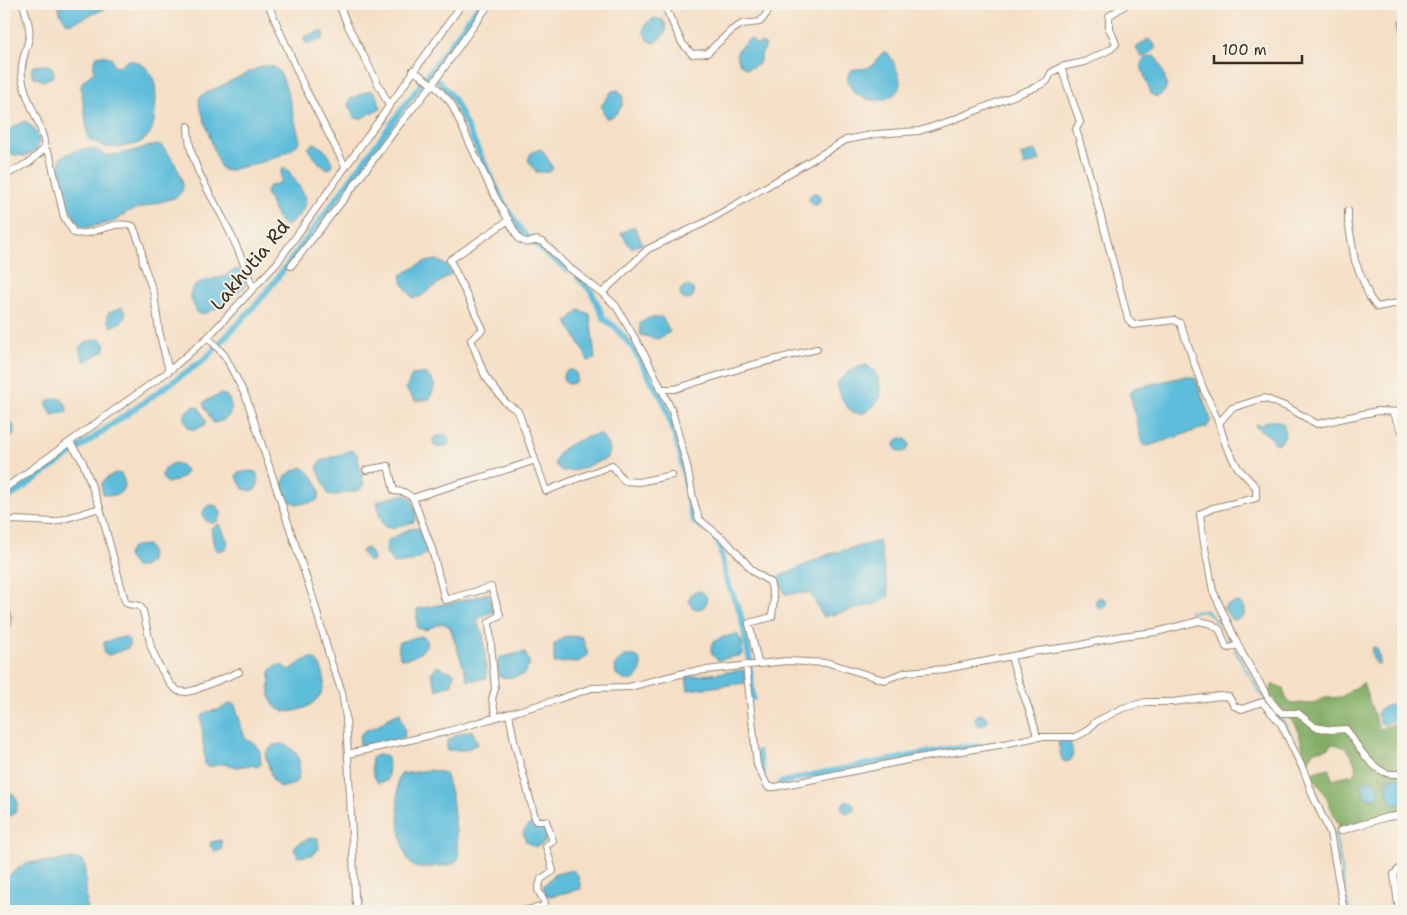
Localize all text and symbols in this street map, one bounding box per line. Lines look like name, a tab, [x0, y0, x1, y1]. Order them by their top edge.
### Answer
scale bar	[1214, 32, 1302, 64]
text: 100 m	[1222, 40, 1267, 60]
street label: Lakhutia Rd	[205, 215, 295, 315]

